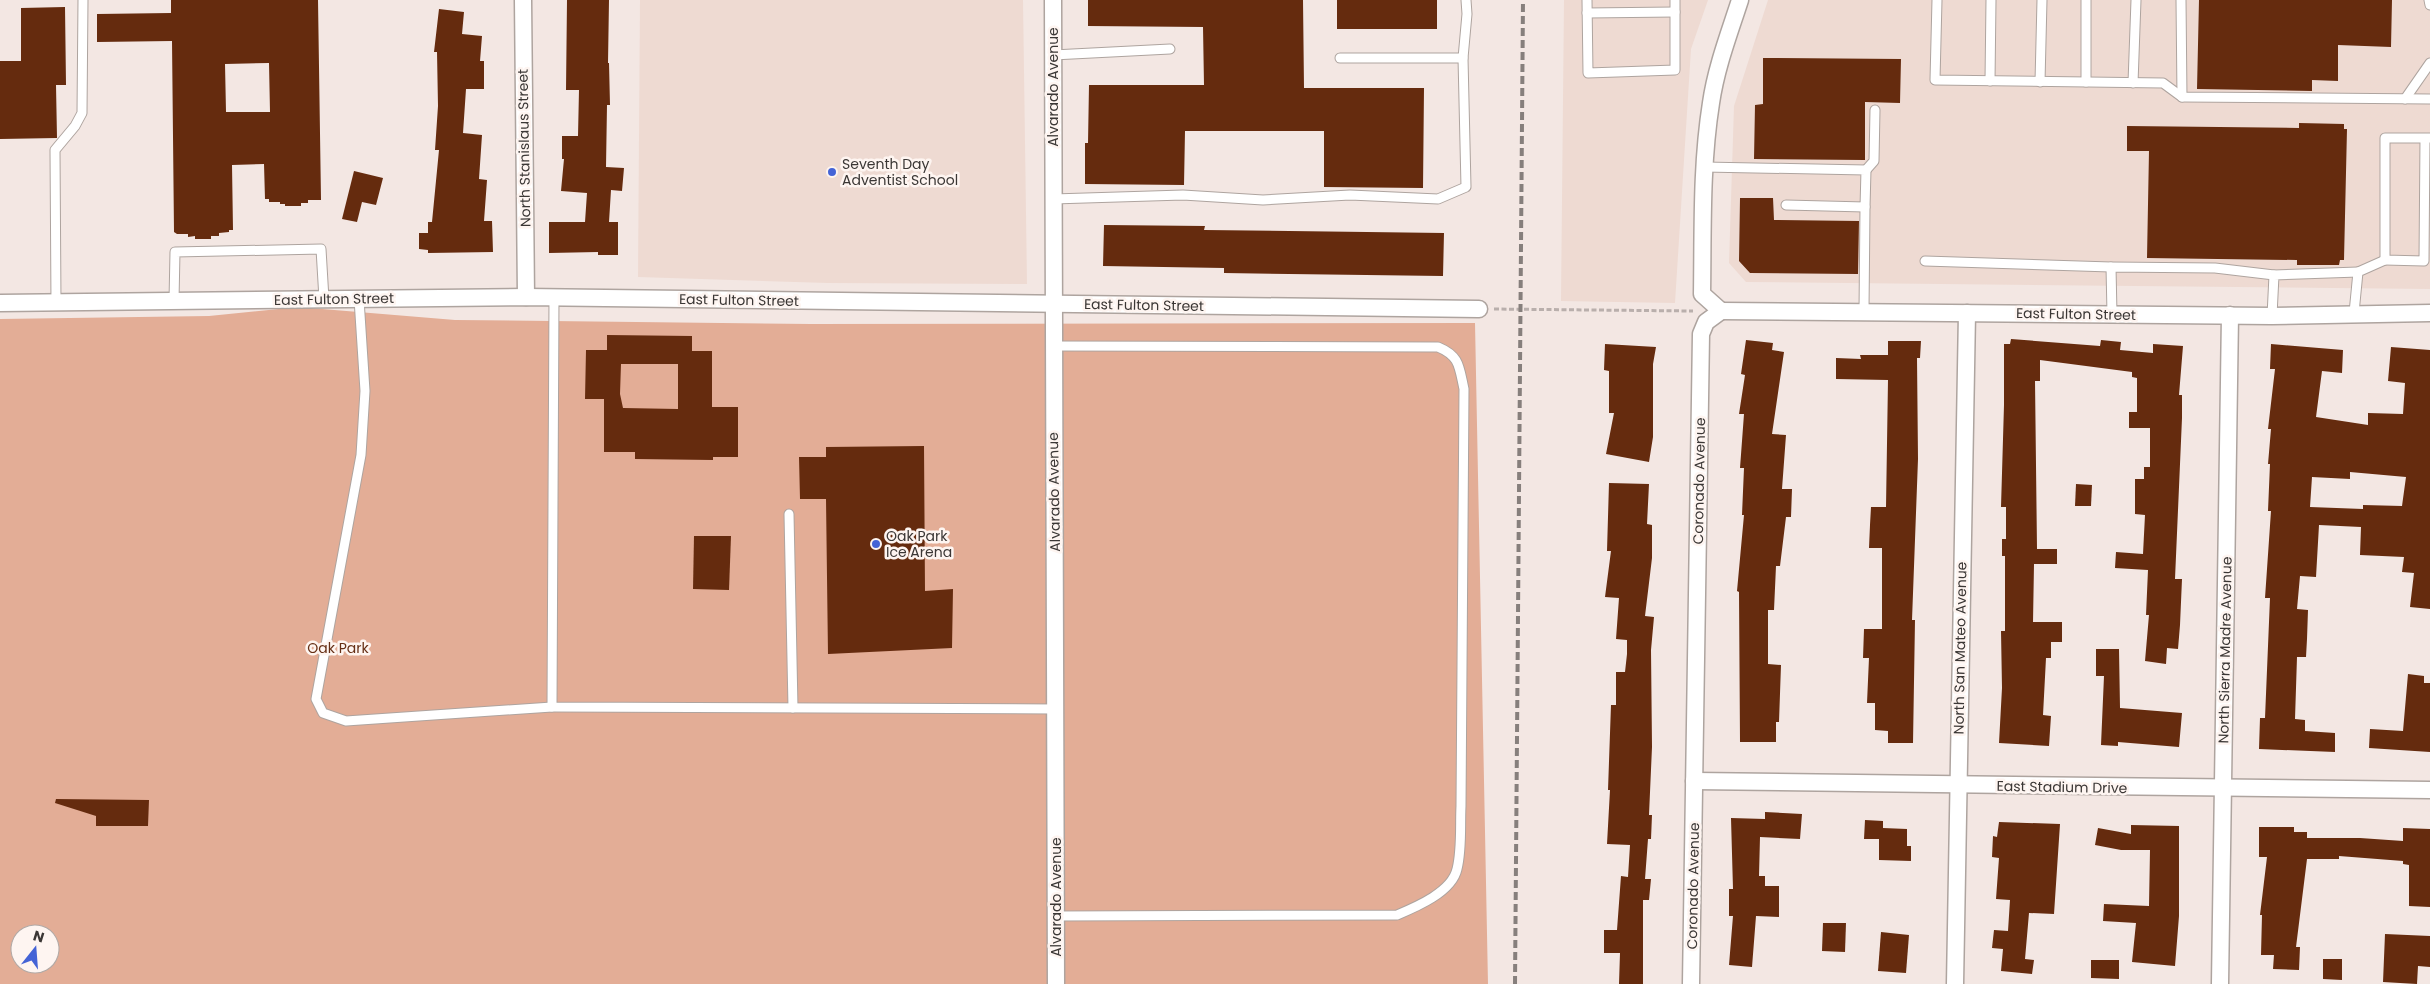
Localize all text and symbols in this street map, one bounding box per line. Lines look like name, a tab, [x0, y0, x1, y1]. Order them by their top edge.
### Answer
street label: Alvarado Avenue	[1043, 27, 1063, 147]
street label: North Stanislaus Street	[513, 69, 535, 227]
place label: Seventh Day Adventist School	[842, 154, 958, 190]
marker: Seventh Day Adventist School	[826, 166, 838, 178]
street label: East Fulton Street	[274, 288, 394, 310]
street label: East Fulton Street	[679, 289, 799, 311]
street label: East Fulton Street	[1084, 294, 1204, 316]
street label: East Fulton Street	[2016, 303, 2136, 325]
street label: Coronado Avenue	[1688, 417, 1710, 545]
street label: Alvarado Avenue	[1043, 432, 1065, 552]
place label: Oak Park Ice Arena	[886, 526, 952, 562]
marker: Oak Park Ice Arena	[870, 538, 882, 550]
street label: North Sierra Madre Avenue	[2213, 556, 2237, 744]
street label: North San Mateo Avenue	[1948, 561, 1972, 735]
park label: Oak Park	[307, 638, 369, 658]
street label: East Stadium Drive	[1996, 776, 2128, 798]
street label: Coronado Avenue	[1682, 822, 1704, 950]
street label: Alvarado Avenue	[1046, 837, 1066, 957]
north arrow	[10, 924, 60, 974]
text: N	[31, 925, 47, 948]

